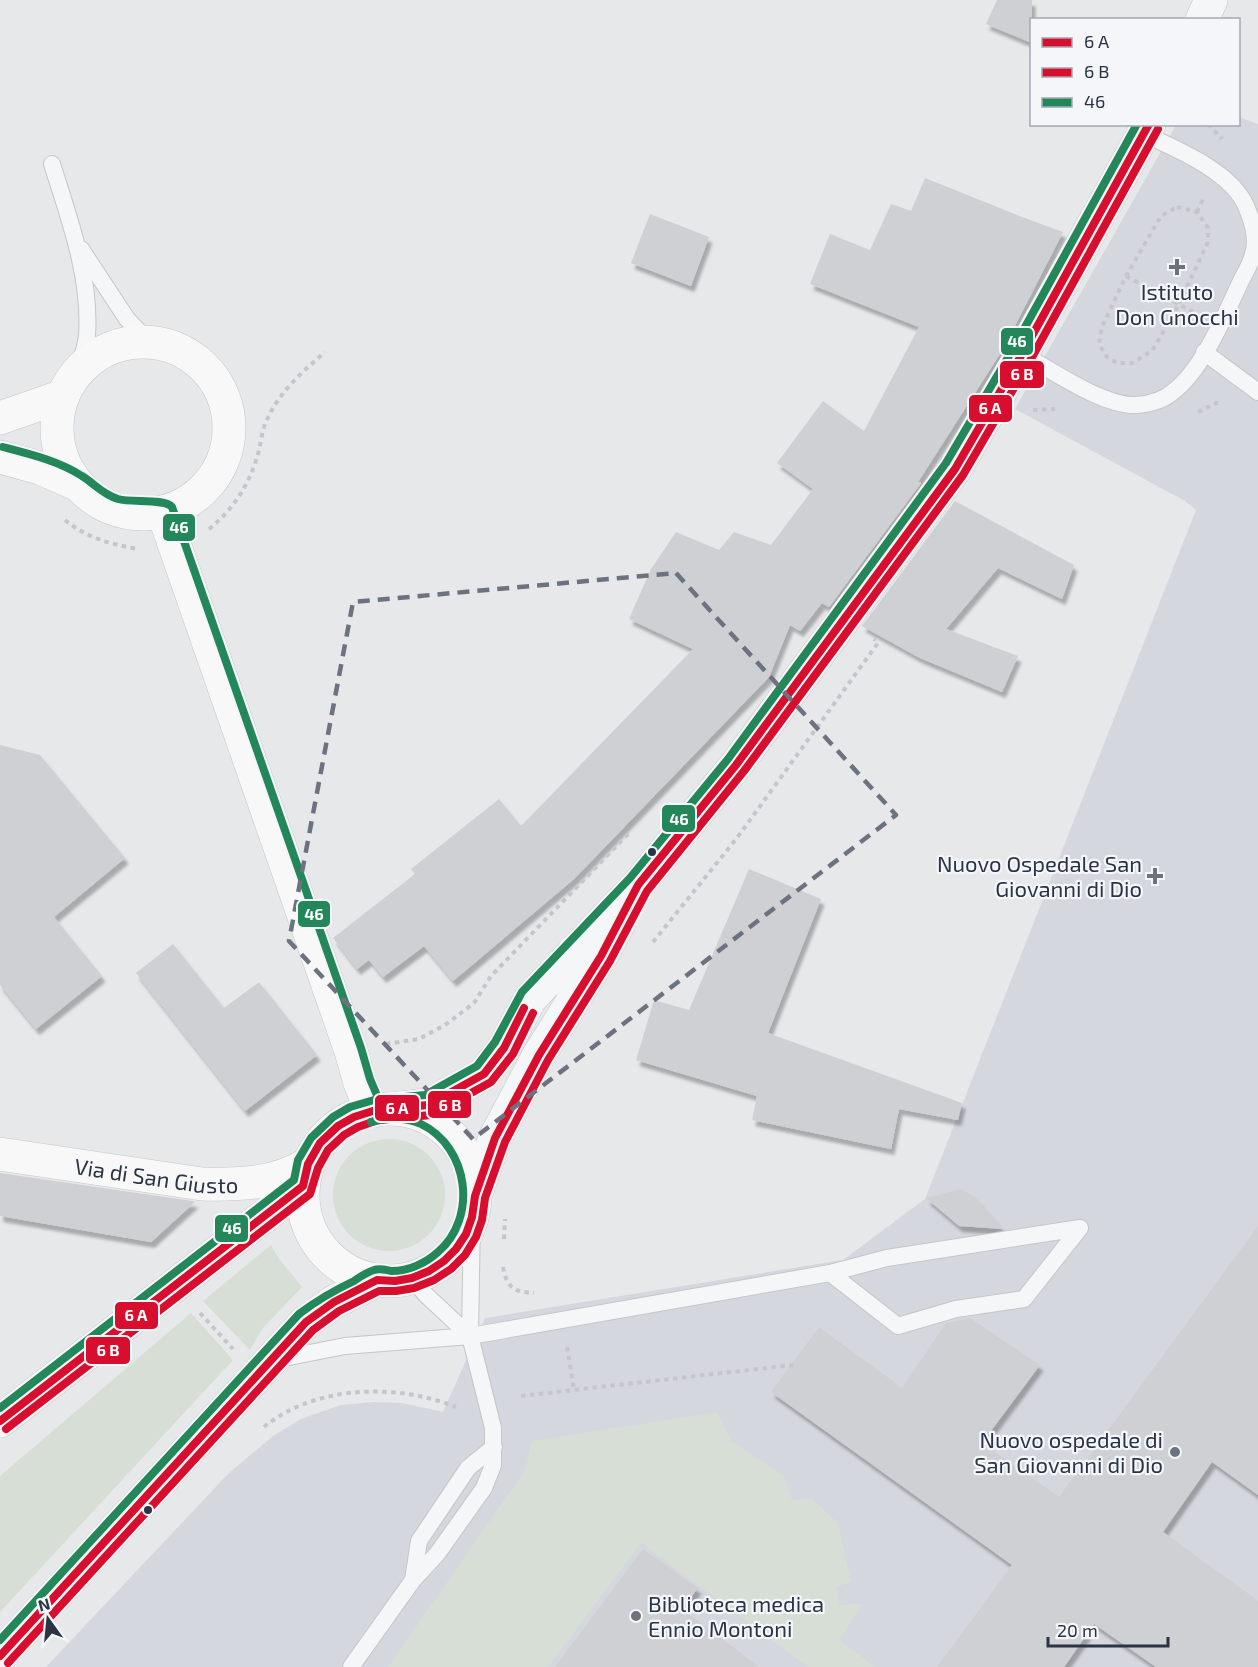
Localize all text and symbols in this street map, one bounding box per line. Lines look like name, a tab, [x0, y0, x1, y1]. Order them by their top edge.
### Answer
legend	[1030, 18, 1240, 126]
text: 6 A	[1084, 30, 1110, 52]
text: 6 B	[1084, 60, 1109, 82]
text: 46	[1084, 90, 1105, 112]
marker: Istituto Don Gnocchi	[1168, 258, 1186, 276]
place label: Istituto Don Gnocchi	[1115, 278, 1239, 329]
line badge: 46	[1000, 327, 1034, 356]
text: 46	[1007, 331, 1027, 350]
line badge: 6 B	[999, 360, 1045, 389]
text: 6 B	[1010, 364, 1034, 383]
line badge: 6 A	[968, 394, 1013, 423]
text: 6 A	[979, 398, 1002, 417]
line badge: 46	[162, 513, 196, 542]
text: 46	[169, 517, 189, 536]
line badge: 46	[661, 804, 696, 833]
text: 46	[669, 809, 689, 828]
unlabelled marker	[646, 846, 658, 858]
place label: Nuovo Ospedale San Giovanni di Dio	[937, 850, 1142, 901]
marker: Nuovo Ospedale San Giovanni di Dio	[1146, 867, 1164, 885]
line badge: 46	[297, 900, 331, 928]
text: 46	[304, 904, 324, 923]
line badge: 6 B	[427, 1090, 472, 1119]
line badge: 6 A	[374, 1094, 420, 1122]
text: 6 B	[438, 1095, 462, 1114]
text: 6 A	[386, 1098, 409, 1117]
street label: Via di San Giusto	[73, 1152, 239, 1197]
line badge: 46	[214, 1214, 249, 1243]
text: 46	[222, 1218, 242, 1237]
line badge: 6 A	[114, 1301, 159, 1330]
text: 6 A	[125, 1305, 148, 1324]
line badge: 6 B	[85, 1336, 131, 1365]
text: 6 B	[96, 1340, 120, 1359]
place label: Nuovo ospedale di San Giovanni di Dio	[974, 1426, 1163, 1477]
marker: Nuovo ospedale di San Giovanni di Dio	[1168, 1445, 1182, 1459]
unlabelled marker	[142, 1504, 154, 1516]
north arrow	[18, 1589, 78, 1649]
place label: Biblioteca medica Ennio Montoni	[648, 1590, 824, 1641]
text: N	[36, 1593, 52, 1615]
marker: Biblioteca medica Ennio Montoni	[629, 1609, 643, 1623]
scale bar	[1048, 1610, 1168, 1648]
text: 20 m	[1057, 1619, 1098, 1641]

